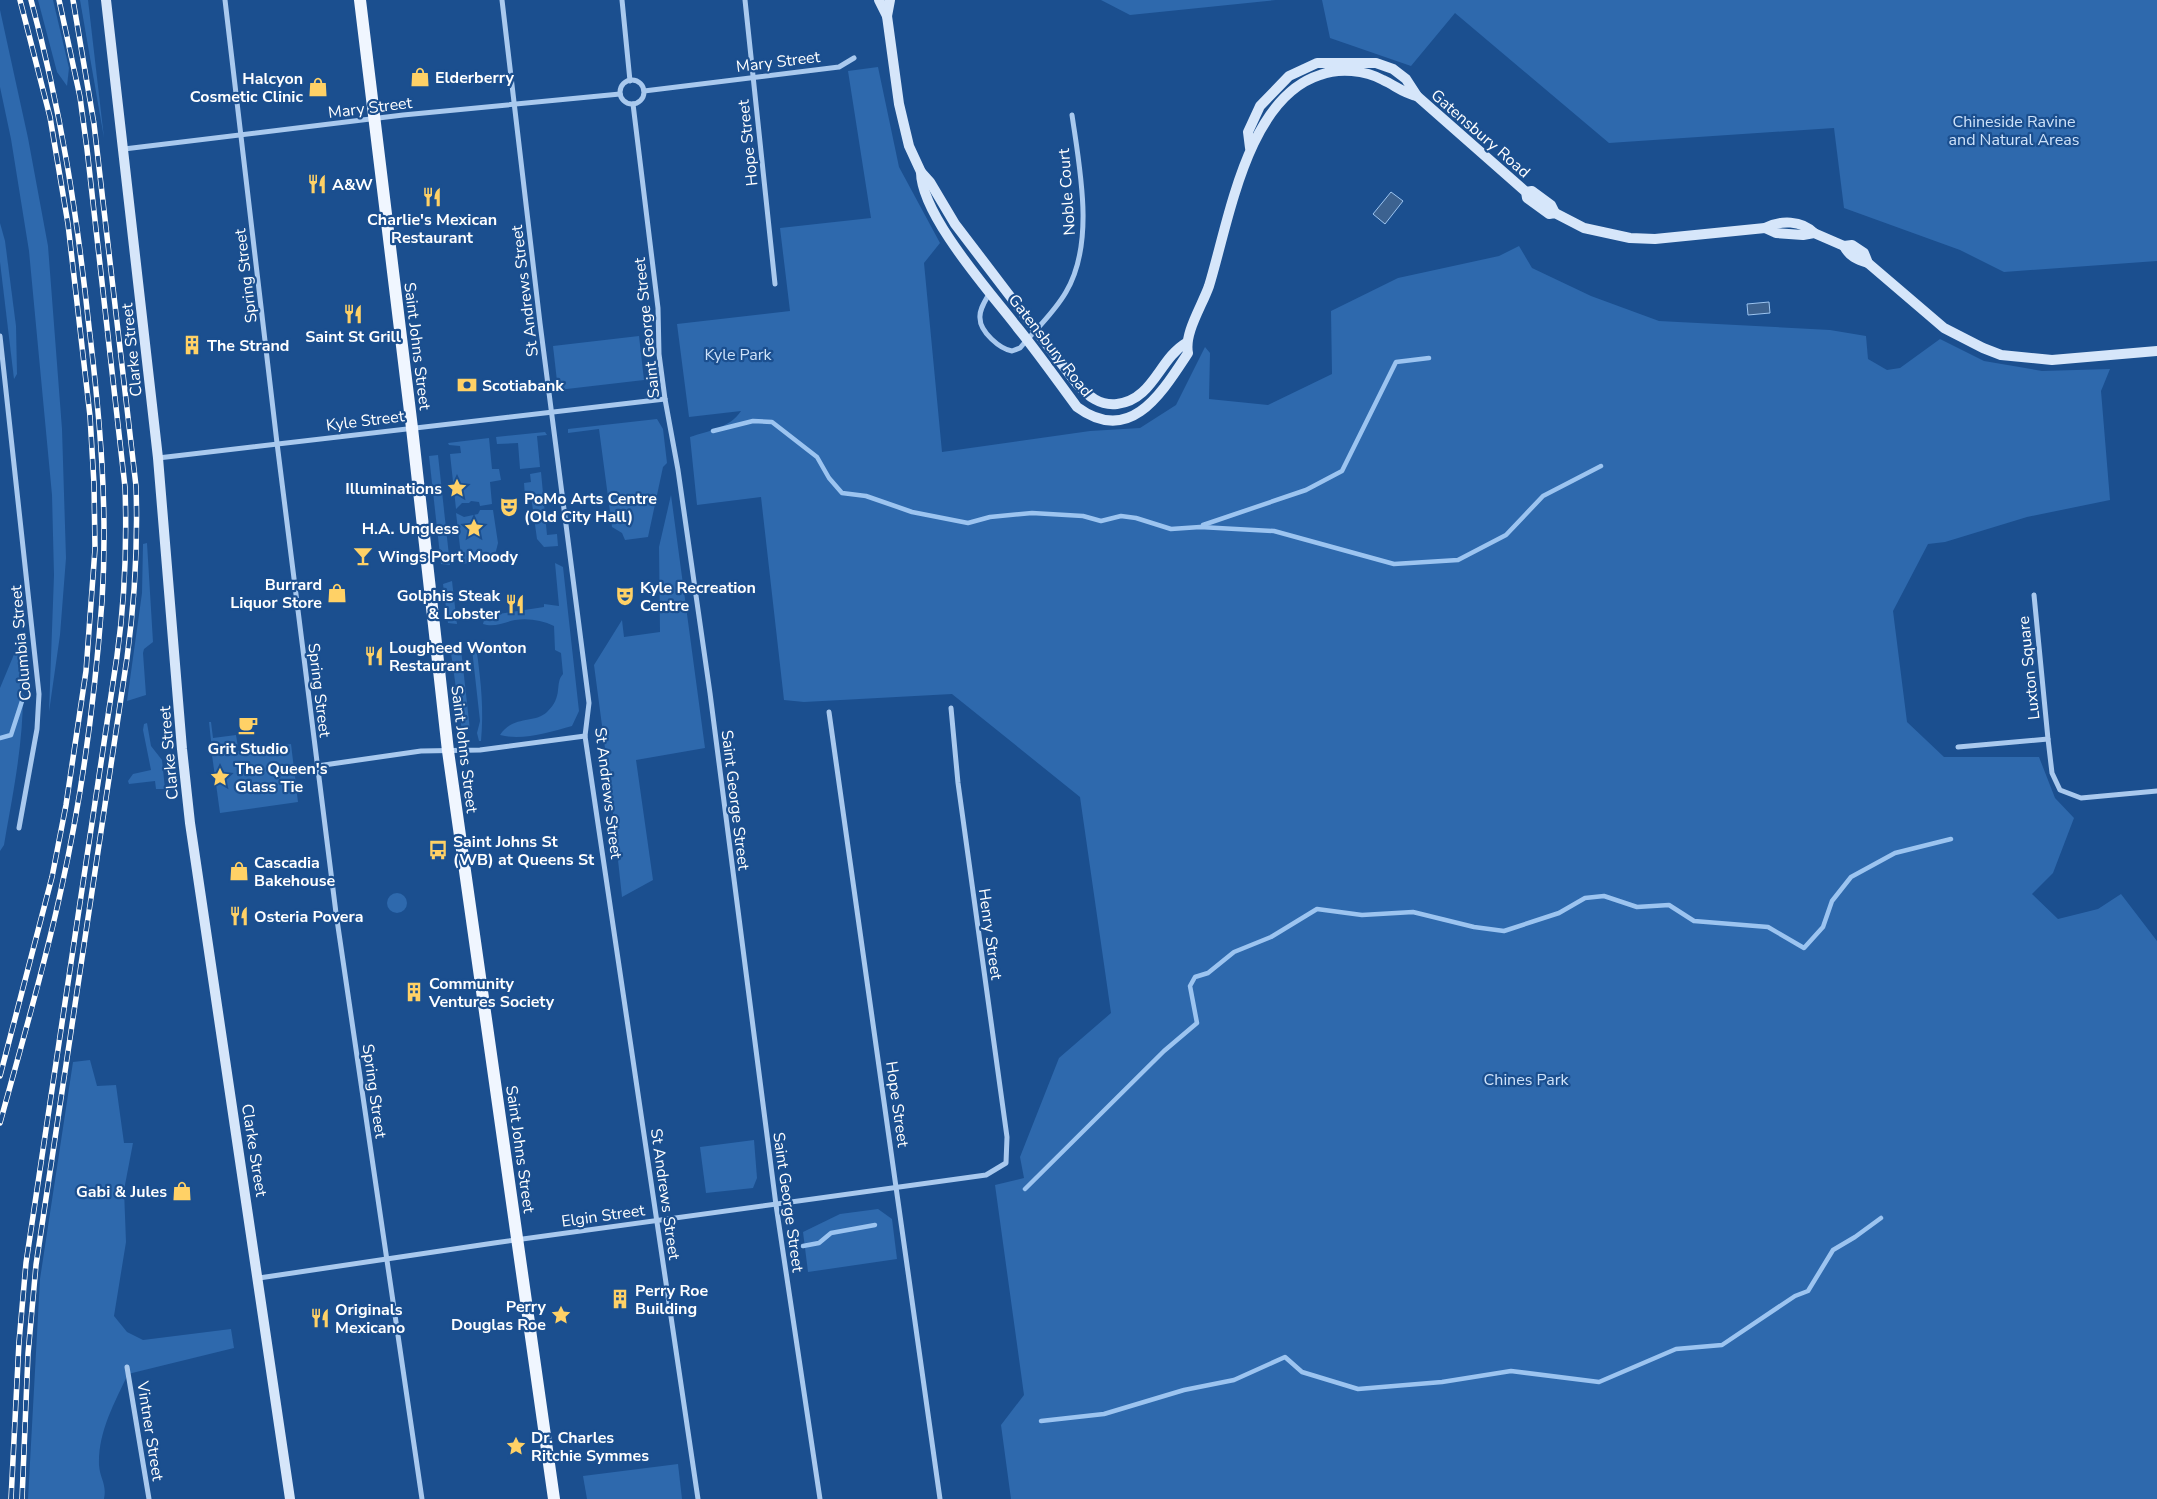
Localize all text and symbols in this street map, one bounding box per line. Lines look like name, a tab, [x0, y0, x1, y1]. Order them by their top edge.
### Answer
street label: Mary Street	[735, 46, 822, 78]
shop icon: Elderberry	[409, 66, 431, 88]
place label: Elderberry	[435, 67, 514, 89]
place label: Halcyon Cosmetic Clinic	[190, 68, 303, 108]
shop icon: Halcyon Cosmetic Clinic	[307, 76, 329, 98]
street label: Gatensbury Road	[1426, 84, 1535, 183]
street label: Mary Street	[327, 92, 414, 124]
street label: Hope Street	[732, 98, 763, 187]
park label: Chineside Ravine and Natural Areas	[1949, 111, 2079, 151]
street label: Noble Court	[1053, 147, 1081, 236]
restaurant icon: A&W	[306, 173, 328, 195]
place label: A&W	[332, 174, 373, 196]
restaurant icon: Charlie's Mexican Restaurant	[421, 186, 443, 208]
place label: Charlie's Mexican Restaurant	[367, 209, 497, 249]
street label: St Andrews Street	[506, 223, 544, 358]
street label: Spring Street	[229, 227, 263, 324]
street label: Saint George Street	[629, 256, 665, 399]
street label: Saint Johns Street	[398, 281, 436, 412]
street label: Gatensbury Road	[1003, 290, 1097, 402]
street label: Clarke Street	[116, 302, 148, 398]
restaurant icon: Saint St Grill	[342, 303, 364, 325]
place label: Saint St Grill	[305, 326, 401, 348]
building icon: The Strand	[181, 334, 203, 356]
place label: The Strand	[207, 335, 289, 357]
park label: Kyle Park	[704, 344, 773, 366]
bank icon: Scotiabank	[456, 374, 478, 396]
place label: Scotiabank	[482, 375, 564, 397]
street label: Kyle Street	[325, 405, 406, 437]
place icon: Illuminations	[446, 477, 468, 499]
place label: Illuminations	[345, 478, 442, 500]
place label: PoMo Arts Centre (Old City Hall)	[524, 488, 657, 528]
theatre icon: PoMo Arts Centre (Old City Hall)	[498, 496, 520, 518]
place icon: H.A. Ungless	[463, 517, 485, 539]
place label: H.A. Ungless	[362, 518, 459, 540]
bar icon: Wings Port Moody	[352, 545, 374, 567]
place label: Wings Port Moody	[378, 546, 518, 568]
place label: Burrard Liquor Store	[230, 574, 322, 614]
place label: Kyle Recreation Centre	[640, 577, 756, 617]
shop icon: Burrard Liquor Store	[326, 582, 348, 604]
street label: Columbia Street	[5, 584, 37, 702]
place label: Golphis Steak & Lobster	[397, 585, 501, 625]
theatre icon: Kyle Recreation Centre	[614, 585, 636, 607]
restaurant icon: Golphis Steak & Lobster	[504, 593, 526, 615]
street label: Luxton Square	[2013, 615, 2045, 721]
place label: Lougheed Wonton Restaurant	[389, 637, 527, 677]
street label: Spring Street	[302, 642, 336, 739]
restaurant icon: Lougheed Wonton Restaurant	[363, 645, 385, 667]
street label: Saint Johns Street	[445, 684, 483, 815]
street label: Clarke Street	[154, 705, 184, 801]
cafe icon: Grit Studio	[237, 714, 259, 736]
street label: St Andrews Street	[589, 726, 627, 861]
street label: Saint George Street	[715, 729, 755, 872]
place label: Grit Studio	[208, 738, 288, 760]
place label: The Queen's Glass Tie	[235, 758, 328, 798]
place icon: The Queen's Glass Tie	[209, 766, 231, 788]
place label: Saint Johns St (WB) at Queens St	[453, 831, 595, 871]
bus stop icon: Saint Johns St (WB) at Queens St	[427, 839, 449, 861]
place label: Cascadia Bakehouse	[254, 852, 335, 892]
shop icon: Cascadia Bakehouse	[228, 860, 250, 882]
street label: Henry Street	[973, 887, 1007, 982]
restaurant icon: Osteria Povera	[228, 905, 250, 927]
place label: Osteria Povera	[254, 906, 363, 928]
place label: Community Ventures Society	[428, 973, 555, 1013]
building icon: Community Ventures Society	[403, 981, 425, 1003]
street label: Spring Street	[357, 1043, 392, 1140]
street label: Hope Street	[880, 1060, 914, 1149]
park label: Chines Park	[1484, 1069, 1569, 1091]
street label: Saint Johns Street	[500, 1084, 540, 1215]
street label: Clarke Street	[236, 1102, 272, 1199]
street label: St Andrews Street	[645, 1127, 685, 1262]
street label: Saint George Street	[767, 1131, 809, 1274]
shop icon: Gabi & Jules	[171, 1180, 193, 1202]
place label: Gabi & Jules	[76, 1181, 167, 1203]
street label: Elgin Street	[560, 1199, 647, 1233]
place label: Perry Roe Building	[635, 1280, 708, 1320]
building icon: Perry Roe Building	[609, 1288, 631, 1310]
place label: Perry Douglas Roe	[451, 1296, 547, 1336]
place label: Originals Mexicano	[335, 1299, 405, 1339]
place icon: Perry Douglas Roe	[550, 1304, 572, 1326]
restaurant icon: Originals Mexicano	[309, 1307, 331, 1329]
street label: Vintner Street	[131, 1379, 169, 1483]
place label: Dr. Charles Ritchie Symmes	[531, 1427, 649, 1467]
place icon: Dr. Charles Ritchie Symmes	[505, 1435, 527, 1457]

